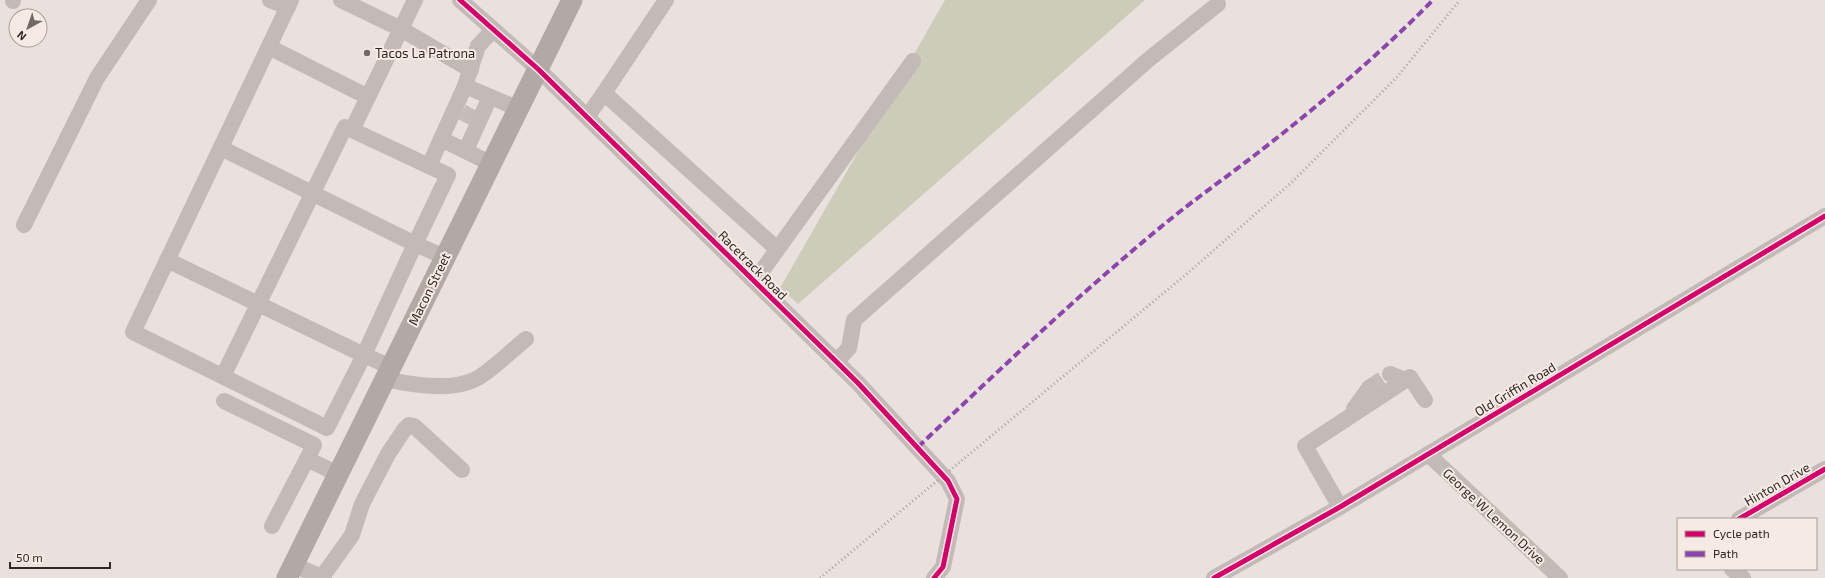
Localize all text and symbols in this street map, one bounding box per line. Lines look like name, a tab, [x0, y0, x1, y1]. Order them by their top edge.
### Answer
north arrow	[8, 8, 48, 48]
text: N	[14, 28, 28, 44]
place label: Tacos La Patrona	[375, 45, 475, 61]
marker: Tacos La Patrona	[362, 48, 372, 58]
street label: Racetrack Road	[715, 227, 791, 303]
street label: Macon Street	[405, 250, 453, 328]
street label: Old Griffin Road	[1471, 358, 1559, 420]
street label: Hinton Drive	[1741, 459, 1813, 509]
street label: George W Lemon Drive	[1440, 465, 1548, 567]
legend	[1677, 518, 1817, 570]
text: Cycle path	[1713, 526, 1770, 540]
scale bar	[10, 544, 110, 570]
text: Path	[1713, 546, 1738, 560]
text: 50 m	[16, 550, 43, 564]

